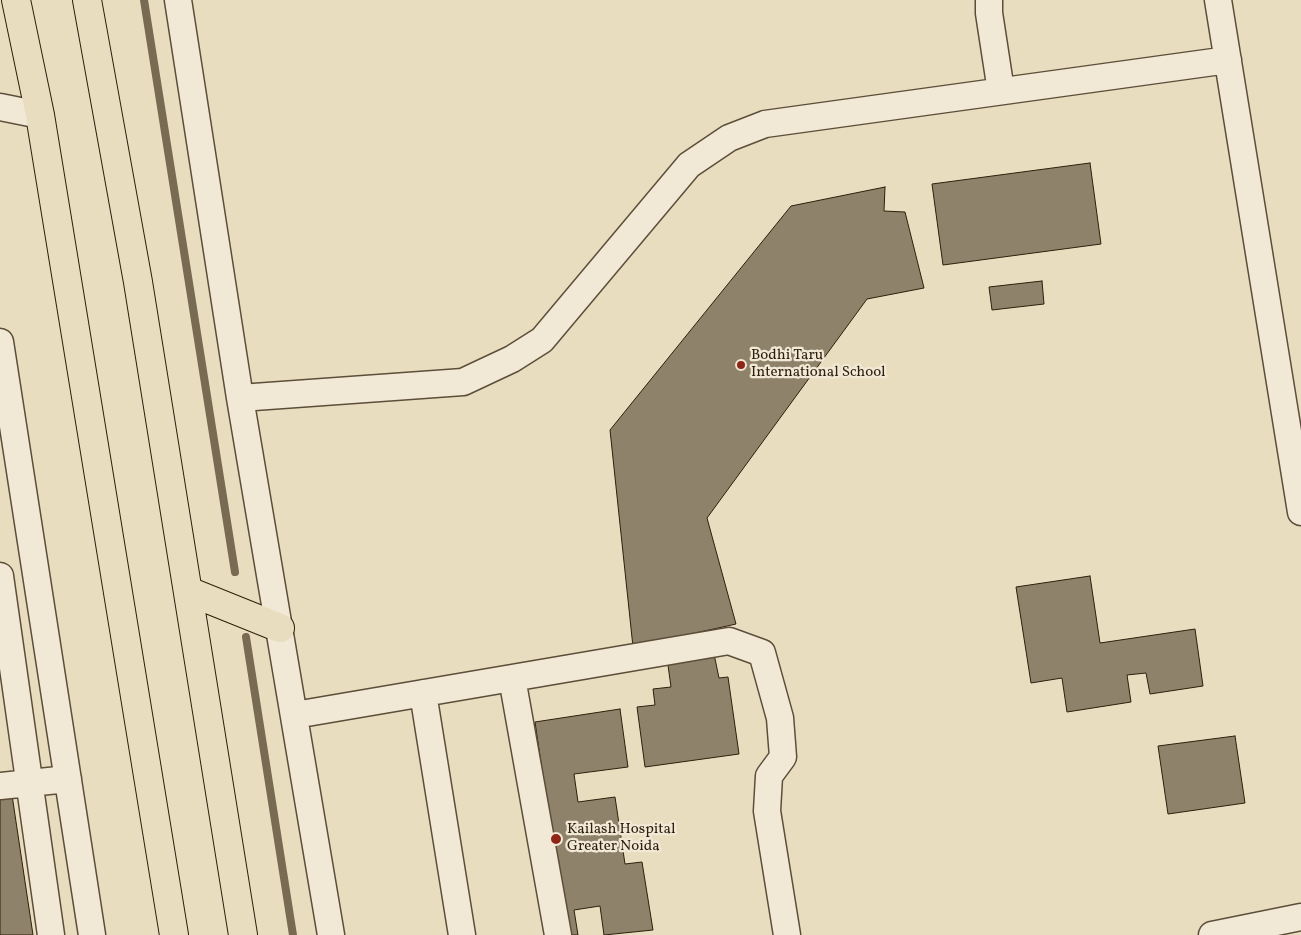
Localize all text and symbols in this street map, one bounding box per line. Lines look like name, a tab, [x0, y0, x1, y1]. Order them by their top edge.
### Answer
place label: Bodhi Taru International School	[751, 347, 885, 382]
marker: Bodhi Taru International School	[735, 359, 747, 371]
place label: Kailash Hospital Greater Noida	[567, 821, 675, 856]
marker: Kailash Hospital Greater Noida	[549, 832, 563, 846]

